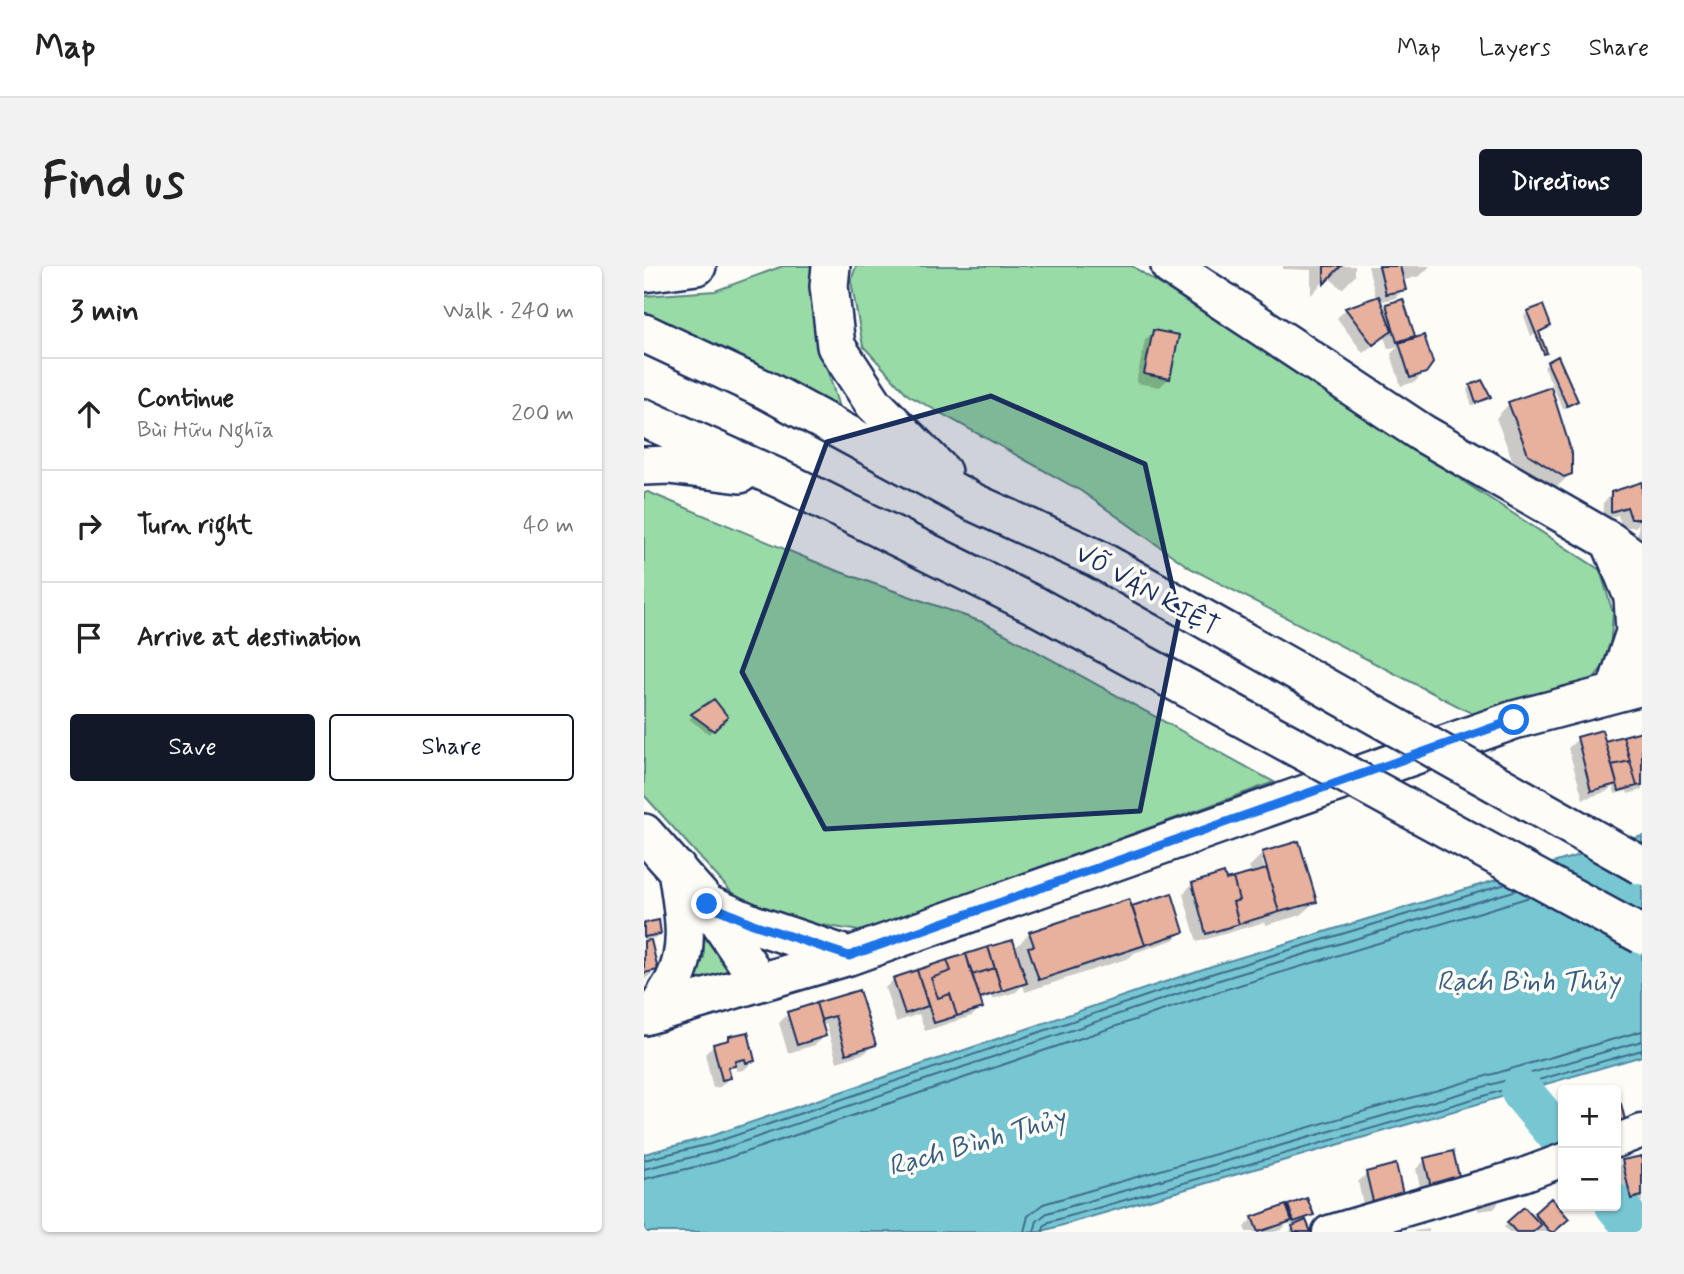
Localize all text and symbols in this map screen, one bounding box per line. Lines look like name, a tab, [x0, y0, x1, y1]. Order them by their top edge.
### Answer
text: Map	[35, 26, 95, 70]
text: Map	[1397, 33, 1441, 64]
text: Layers	[1479, 33, 1551, 64]
text: Share	[1589, 33, 1649, 64]
button: Directions	[1479, 149, 1642, 216]
text: Find us	[42, 150, 185, 215]
text: 3 min	[70, 292, 139, 331]
text: Walk · 240 m	[443, 297, 574, 327]
text: Continue	[137, 382, 234, 416]
icon: ahead	[70, 395, 108, 433]
text: 200 m	[511, 399, 574, 429]
text: Bùi Hữu Nghĩa	[137, 416, 274, 446]
icon: right	[70, 507, 108, 545]
text: Turn right	[137, 509, 253, 543]
text: 40 m	[523, 511, 574, 541]
street label: VÕ VĂN KIỆT	[1069, 537, 1225, 644]
icon: arrive	[70, 619, 108, 657]
text: Arrive at destination	[137, 621, 361, 655]
route start	[1498, 704, 1529, 735]
button: Save	[70, 714, 315, 781]
button: Share	[329, 714, 574, 781]
route end	[691, 888, 722, 919]
water label: Rạch Bình Thủy	[1437, 964, 1621, 1001]
map controls	[1558, 1085, 1621, 1211]
button: +	[1558, 1085, 1621, 1148]
water label: Rạch Bình Thủy	[884, 1100, 1071, 1186]
button: −	[1558, 1148, 1621, 1211]

